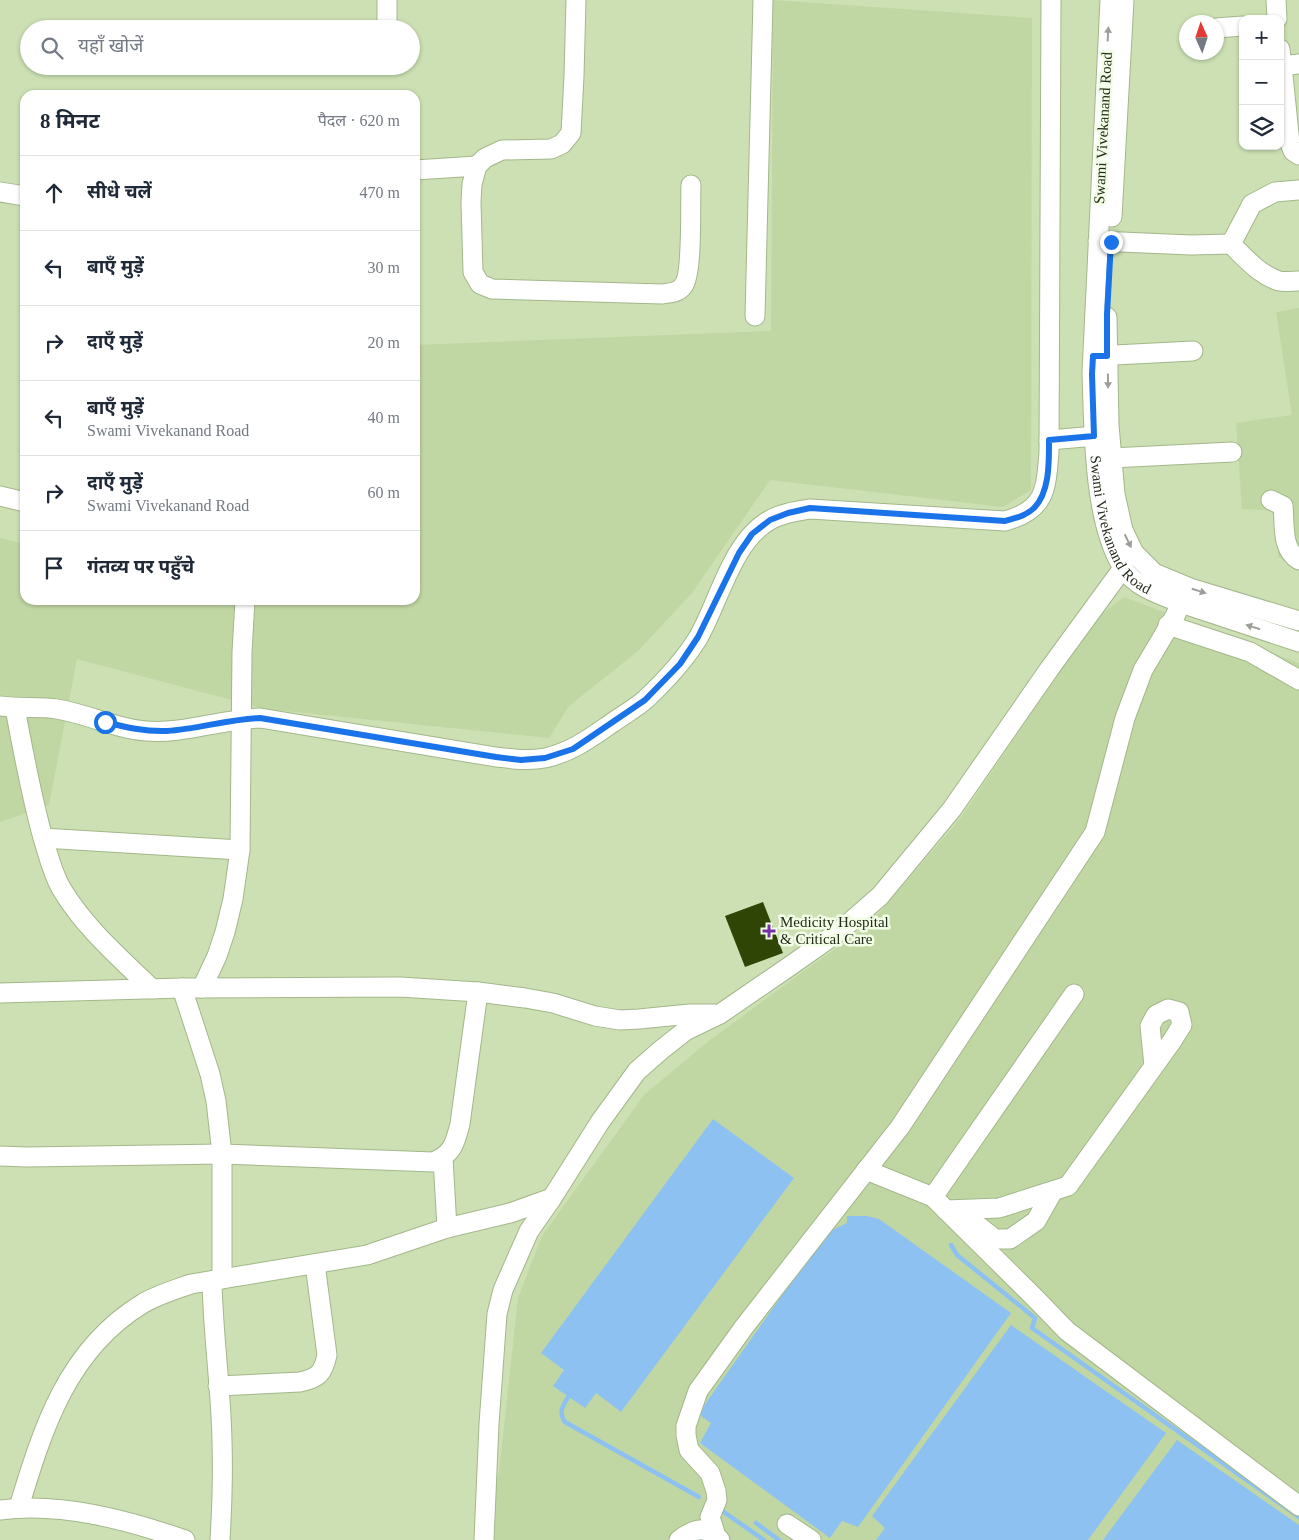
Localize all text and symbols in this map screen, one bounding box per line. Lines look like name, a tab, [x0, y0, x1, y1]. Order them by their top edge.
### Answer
north arrow	[1179, 15, 1224, 60]
map controls	[1239, 15, 1284, 150]
button: +	[1239, 15, 1284, 60]
search box	[20, 20, 420, 75]
one-way arrow	[1104, 26, 1112, 42]
icon: search	[38, 34, 66, 62]
text: यहाँ खोजें	[78, 35, 143, 56]
street label: Swami Vivekanand Road	[1091, 51, 1115, 204]
button: −	[1239, 60, 1284, 105]
button: layers	[1239, 105, 1284, 150]
text: 8 मिनट	[40, 109, 100, 133]
text: पैदल · 620 m	[318, 112, 400, 129]
icon: ahead	[40, 179, 68, 207]
text: सीधे चलें	[87, 181, 152, 202]
text: 470 m	[360, 184, 400, 201]
route end	[1100, 231, 1123, 254]
icon: left	[40, 254, 68, 282]
text: बाएँ मुड़ें	[87, 256, 144, 277]
text: 30 m	[368, 259, 400, 276]
icon: right	[40, 329, 68, 357]
text: दाएँ मुड़ें	[87, 331, 143, 352]
text: 20 m	[368, 334, 400, 351]
one-way arrow	[1104, 373, 1112, 389]
text: बाएँ मुड़ें	[87, 397, 144, 418]
icon: left	[40, 404, 68, 432]
text: 40 m	[368, 409, 400, 426]
text: Swami Vivekanand Road	[87, 422, 249, 439]
street label: Swami Vivekanand Road	[1087, 455, 1154, 597]
text: दाएँ मुड़ें	[87, 472, 143, 493]
icon: right	[40, 479, 68, 507]
text: 60 m	[368, 484, 400, 501]
text: Swami Vivekanand Road	[87, 497, 249, 514]
one-way arrow	[1124, 534, 1132, 548]
icon: arrive	[40, 554, 68, 582]
text: गंतव्य पर पहुँचे	[87, 556, 194, 577]
one-way arrow	[1192, 587, 1207, 595]
one-way arrow	[1245, 622, 1260, 630]
route start	[94, 711, 117, 734]
place label: Medicity Hospital & Critical Care	[780, 914, 889, 947]
marker: Medicity Hospital & Critical Care	[762, 924, 776, 938]

